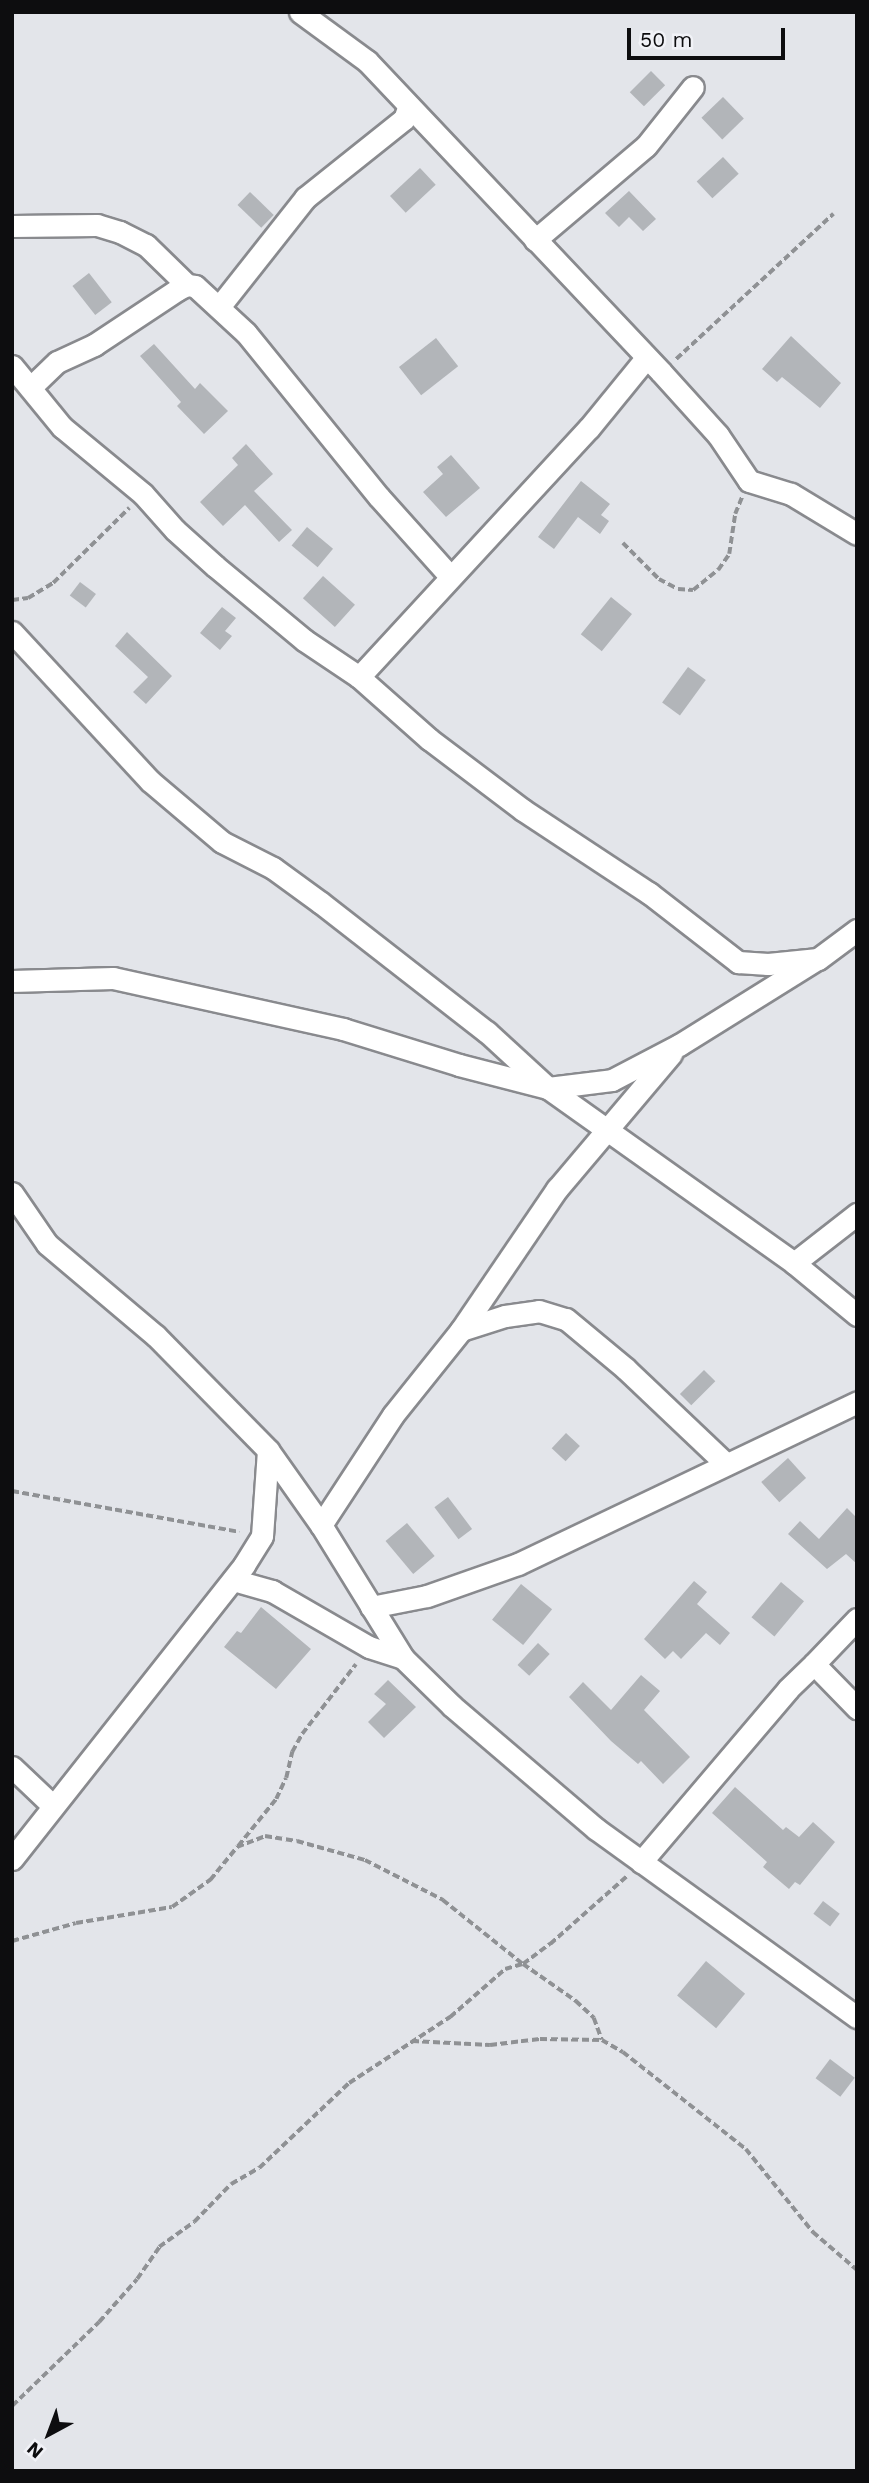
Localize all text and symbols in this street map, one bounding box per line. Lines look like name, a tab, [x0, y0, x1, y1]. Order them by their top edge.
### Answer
scale bar	[631, 14, 788, 58]
text: 50 m	[640, 27, 692, 52]
north arrow	[14, 2399, 84, 2469]
text: N	[22, 2437, 48, 2464]

